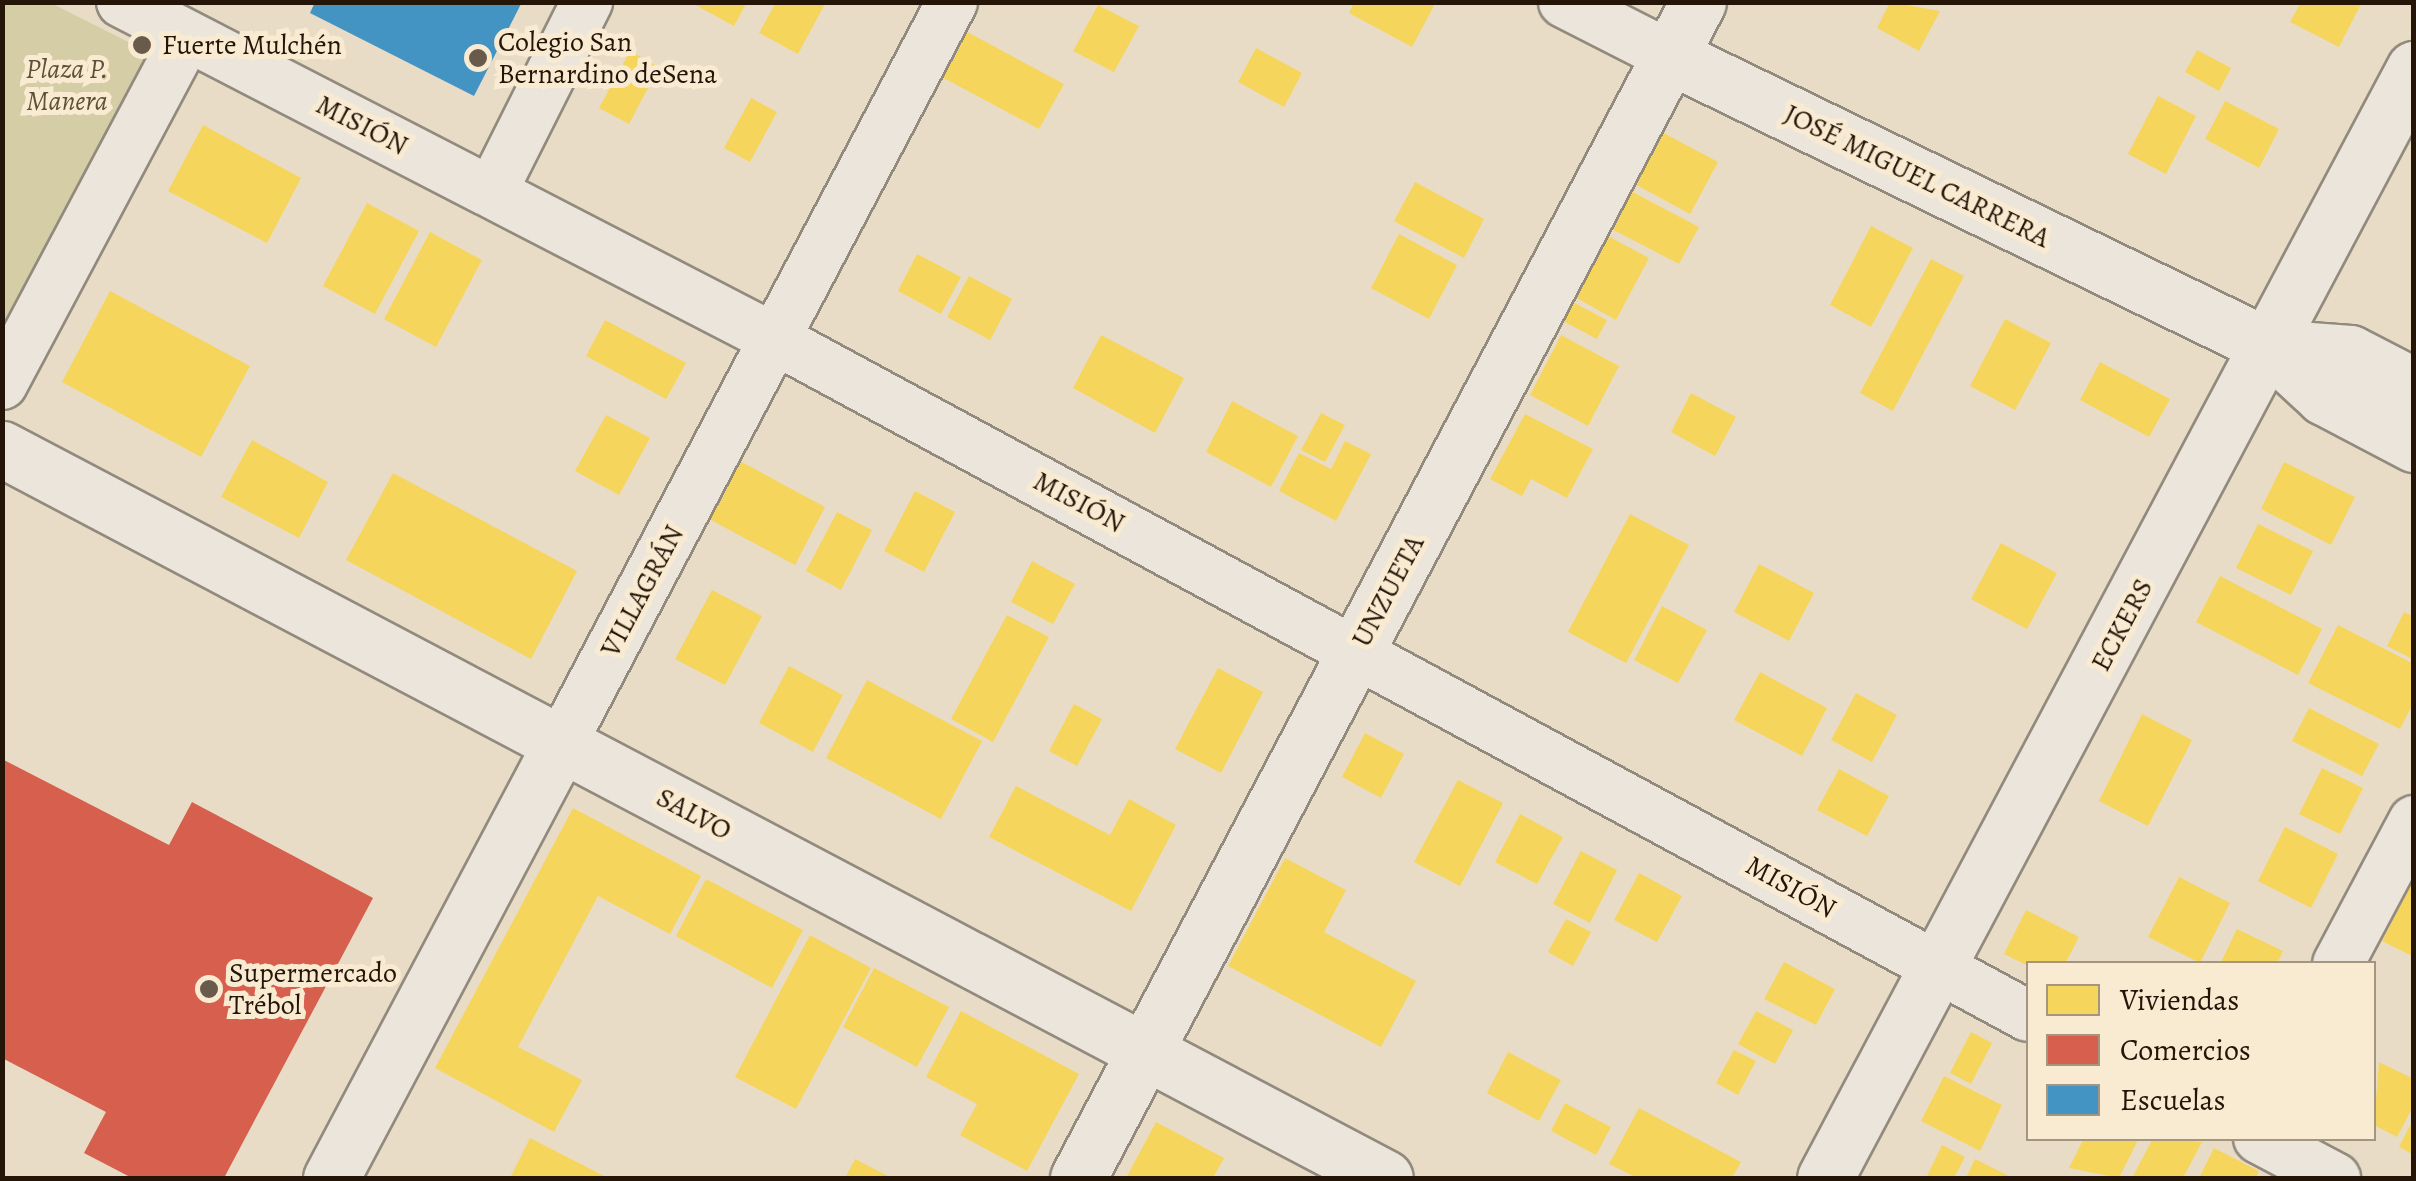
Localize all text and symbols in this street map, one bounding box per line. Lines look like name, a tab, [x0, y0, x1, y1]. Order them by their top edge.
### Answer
place label: Colegio San Bernardino deSena	[498, 25, 717, 91]
place label: Fuerte Mulchén	[162, 28, 342, 62]
marker: Fuerte Mulchén	[131, 34, 153, 56]
marker: Colegio San Bernardino deSena	[467, 47, 489, 69]
park label: Plaza P. Manera	[25, 52, 109, 118]
street label: MISIÓN	[311, 88, 413, 162]
street label: JOSÉ MIGUEL CARRERA	[1779, 97, 2055, 255]
street label: MISIÓN	[1028, 464, 1130, 540]
street label: VILLAGRÁN	[593, 520, 691, 662]
street label: UNZUETA	[1345, 529, 1431, 653]
street label: ECKERS	[2084, 573, 2160, 677]
street label: SALVO	[651, 780, 737, 848]
street label: MISIÓN	[1740, 848, 1842, 926]
place label: Supermercado Trébol	[229, 956, 397, 1022]
legend	[2026, 961, 2376, 1141]
marker: Supermercado Trébol	[198, 978, 220, 1000]
text: Viviendas	[2120, 980, 2239, 1020]
text: Comercios	[2120, 1030, 2251, 1070]
text: Escuelas	[2120, 1080, 2226, 1120]

